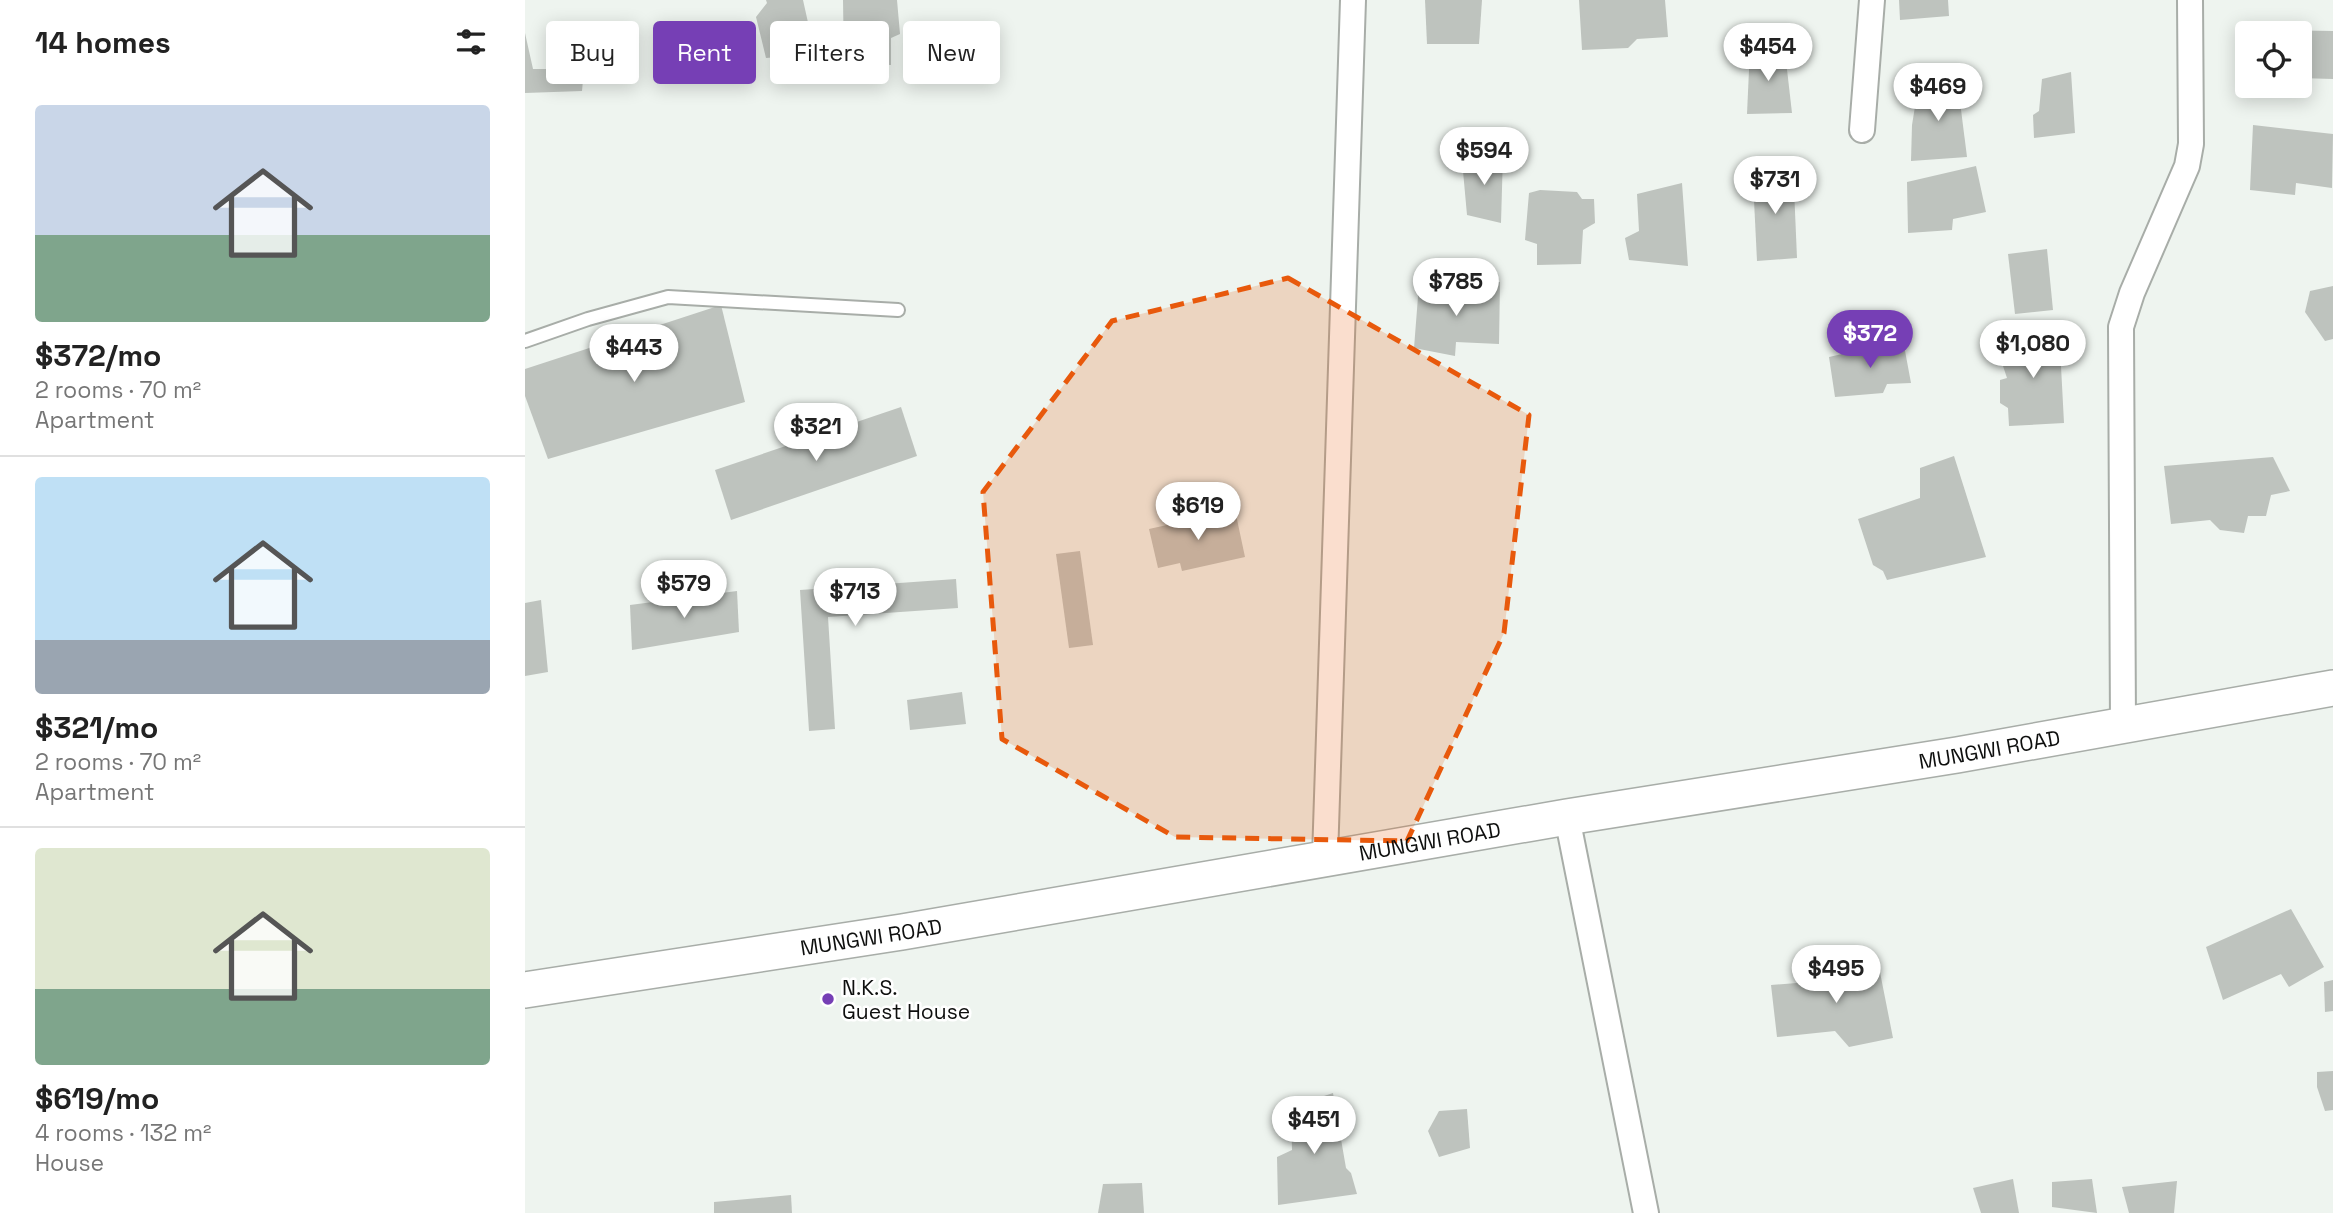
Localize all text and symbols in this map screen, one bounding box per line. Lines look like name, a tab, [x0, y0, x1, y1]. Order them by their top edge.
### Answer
chip: Buy	[546, 21, 639, 84]
chip: Rent	[653, 21, 756, 84]
chip: Filters	[770, 21, 889, 84]
chip: New	[903, 21, 1000, 84]
map controls	[2235, 21, 2312, 98]
button: locate	[2235, 21, 2312, 98]
text: 14 homes	[35, 23, 171, 62]
icon: filters	[452, 23, 490, 61]
pin: $454	[1727, 24, 1809, 83]
text: $454	[1740, 31, 1797, 61]
pin: $469	[1897, 64, 1979, 123]
text: $469	[1910, 71, 1967, 101]
pin: $594	[1443, 128, 1525, 187]
text: $594	[1456, 135, 1512, 165]
icon: home	[200, 150, 326, 276]
pin: $731	[1734, 156, 1816, 216]
text: $731	[1750, 164, 1800, 194]
pin: $785	[1415, 258, 1497, 318]
text: $785	[1429, 266, 1483, 296]
pin: $372	[1829, 310, 1911, 370]
text: $372	[1843, 318, 1897, 348]
pin: $1,080	[1976, 320, 2090, 380]
pin: $443	[593, 324, 675, 384]
text: $1,080	[1996, 328, 2070, 358]
text: $443	[605, 332, 663, 362]
text: $372/mo	[35, 336, 161, 375]
text: 2 rooms · 70 m²	[35, 375, 201, 405]
pin: $321	[775, 404, 857, 463]
text: Apartment	[35, 405, 155, 435]
text: $321	[790, 411, 842, 441]
pin: $619	[1157, 482, 1239, 542]
text: $619	[1172, 490, 1224, 520]
icon: home	[200, 522, 326, 648]
pin: $579	[643, 560, 725, 620]
text: $579	[657, 568, 711, 598]
pin: $713	[814, 568, 896, 628]
text: $713	[830, 576, 880, 606]
text: $321/mo	[35, 708, 158, 747]
street label: MUNGWI ROAD	[1917, 723, 2062, 774]
text: 2 rooms · 70 m²	[35, 747, 201, 777]
text: Apartment	[35, 777, 155, 807]
street label: MUNGWI ROAD	[1357, 815, 1503, 866]
icon: home	[200, 893, 326, 1019]
street label: MUNGWI ROAD	[798, 912, 944, 961]
pin: $495	[1795, 946, 1877, 1005]
text: $495	[1808, 953, 1864, 983]
place label: N.K.S. Guest House	[842, 974, 970, 1025]
marker: N.K.S. Guest House	[820, 991, 836, 1007]
text: $619/mo	[35, 1079, 159, 1118]
pin: $451	[1273, 1096, 1355, 1156]
text: $451	[1288, 1104, 1340, 1134]
text: 4 rooms · 132 m²	[35, 1118, 211, 1148]
text: House	[35, 1148, 104, 1178]

